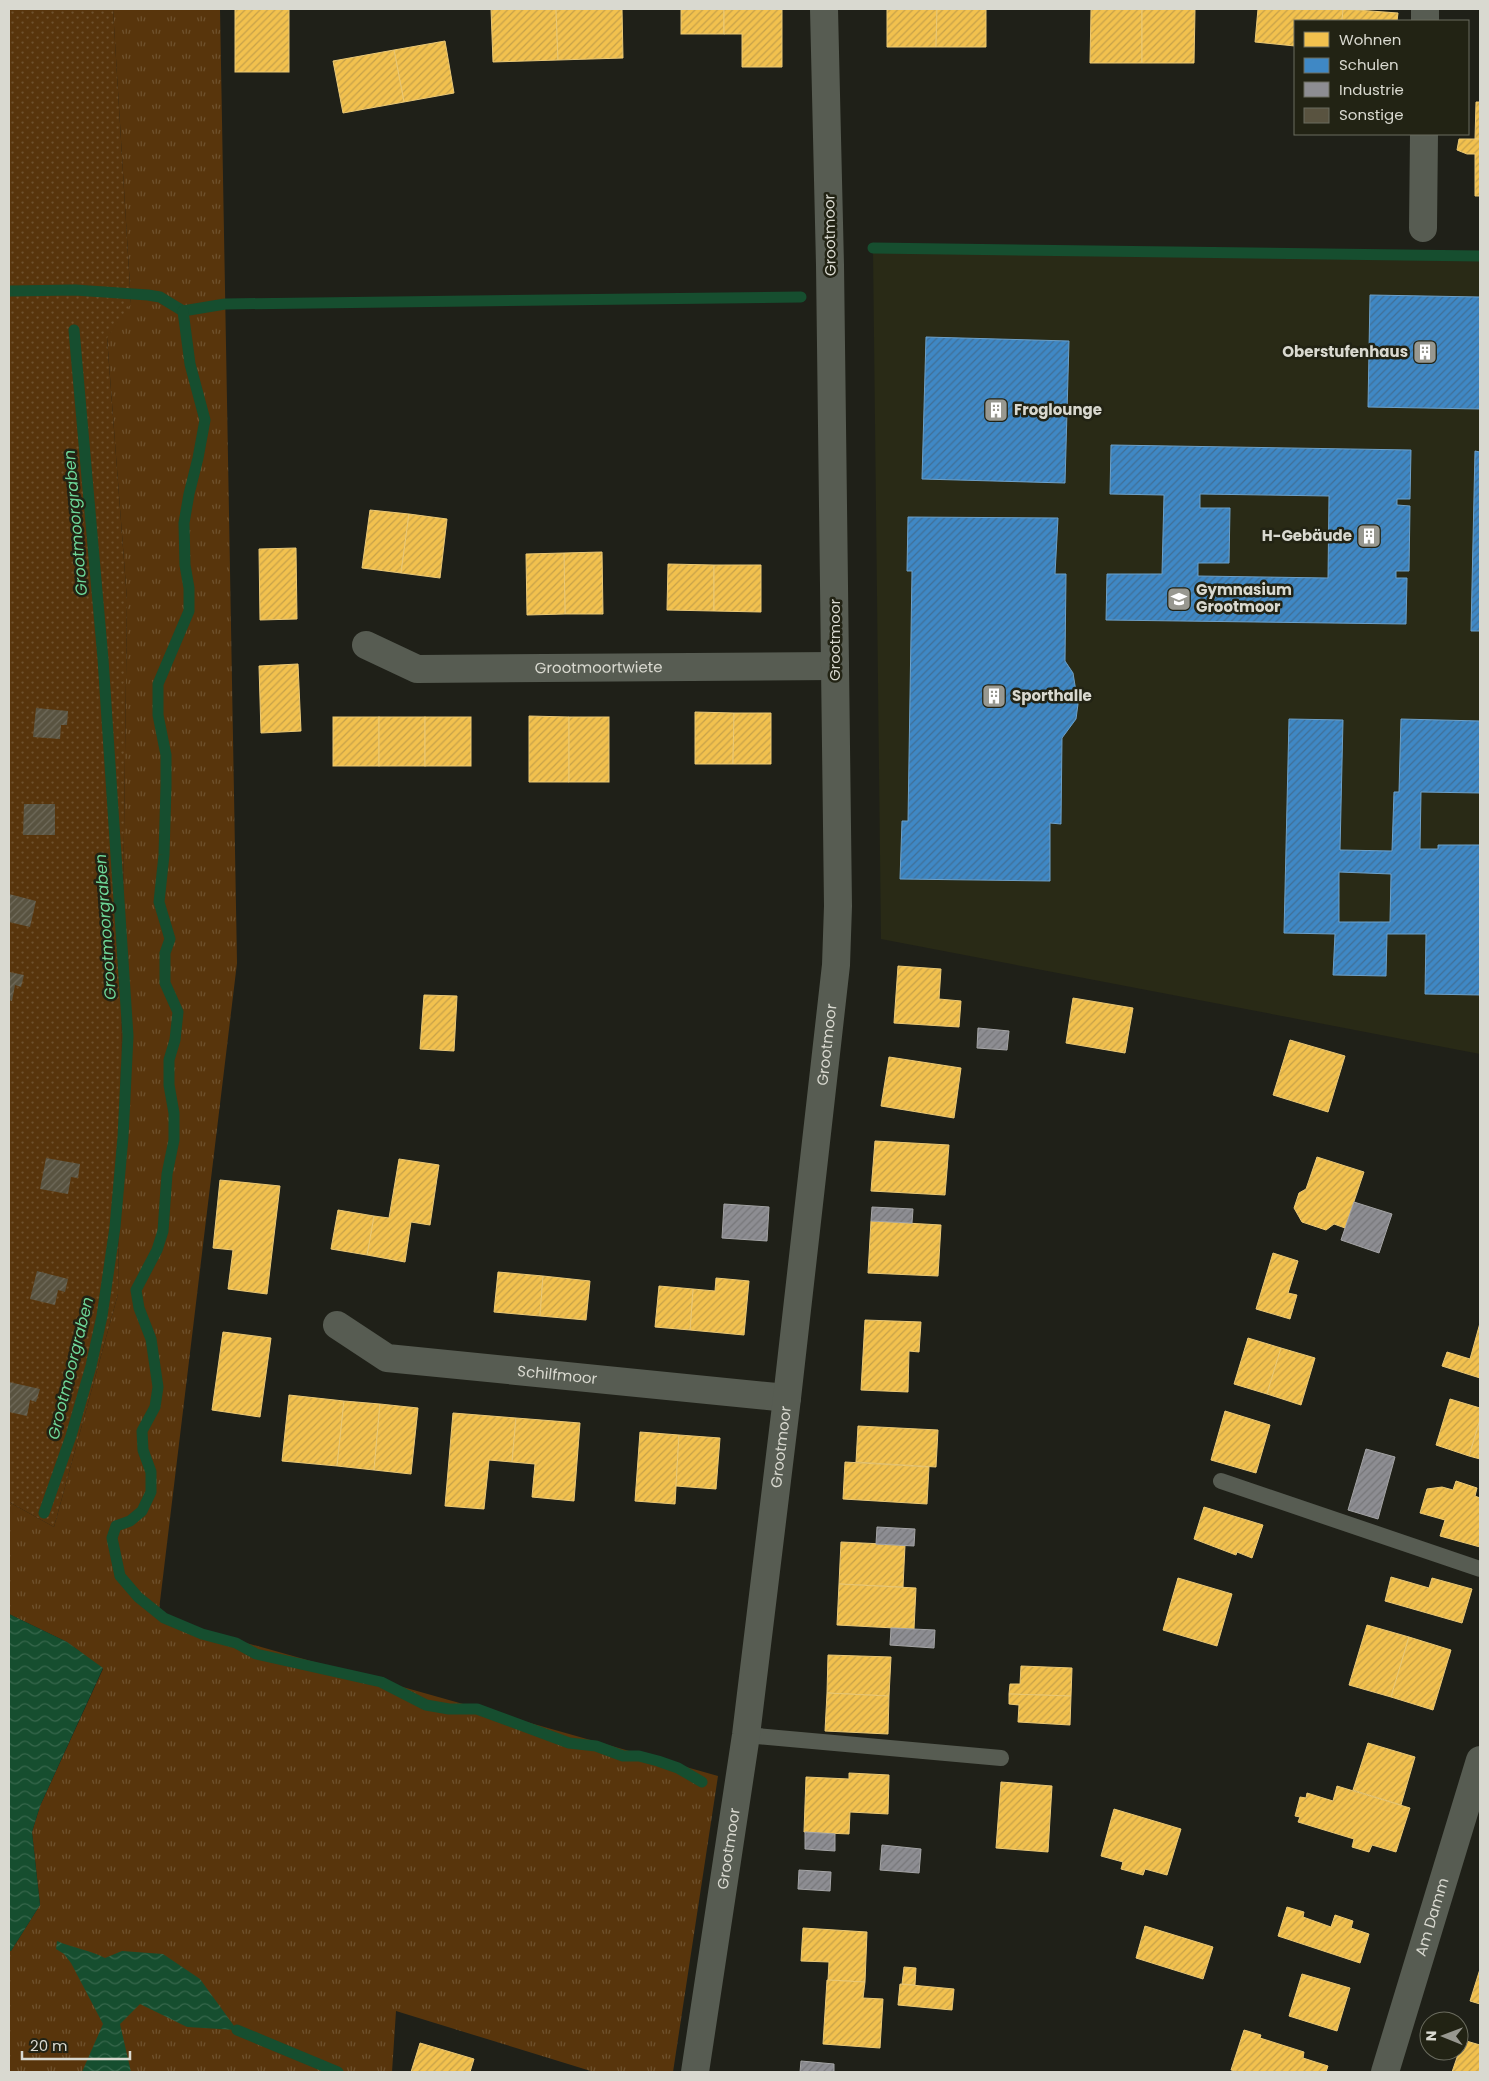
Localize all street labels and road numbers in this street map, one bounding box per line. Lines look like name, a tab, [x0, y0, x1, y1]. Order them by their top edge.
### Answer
street label: Grootmoor	[818, 193, 841, 276]
street label: Grootmoor	[824, 599, 845, 681]
street label: Grootmoortwiete	[535, 656, 663, 678]
street label: Grootmoor	[811, 1002, 842, 1087]
street label: Schilfmoor	[516, 1360, 599, 1389]
street label: Grootmoor	[765, 1404, 796, 1489]
street label: Grootmoor	[712, 1806, 745, 1891]
street label: Am Damm	[1410, 1875, 1454, 1959]

